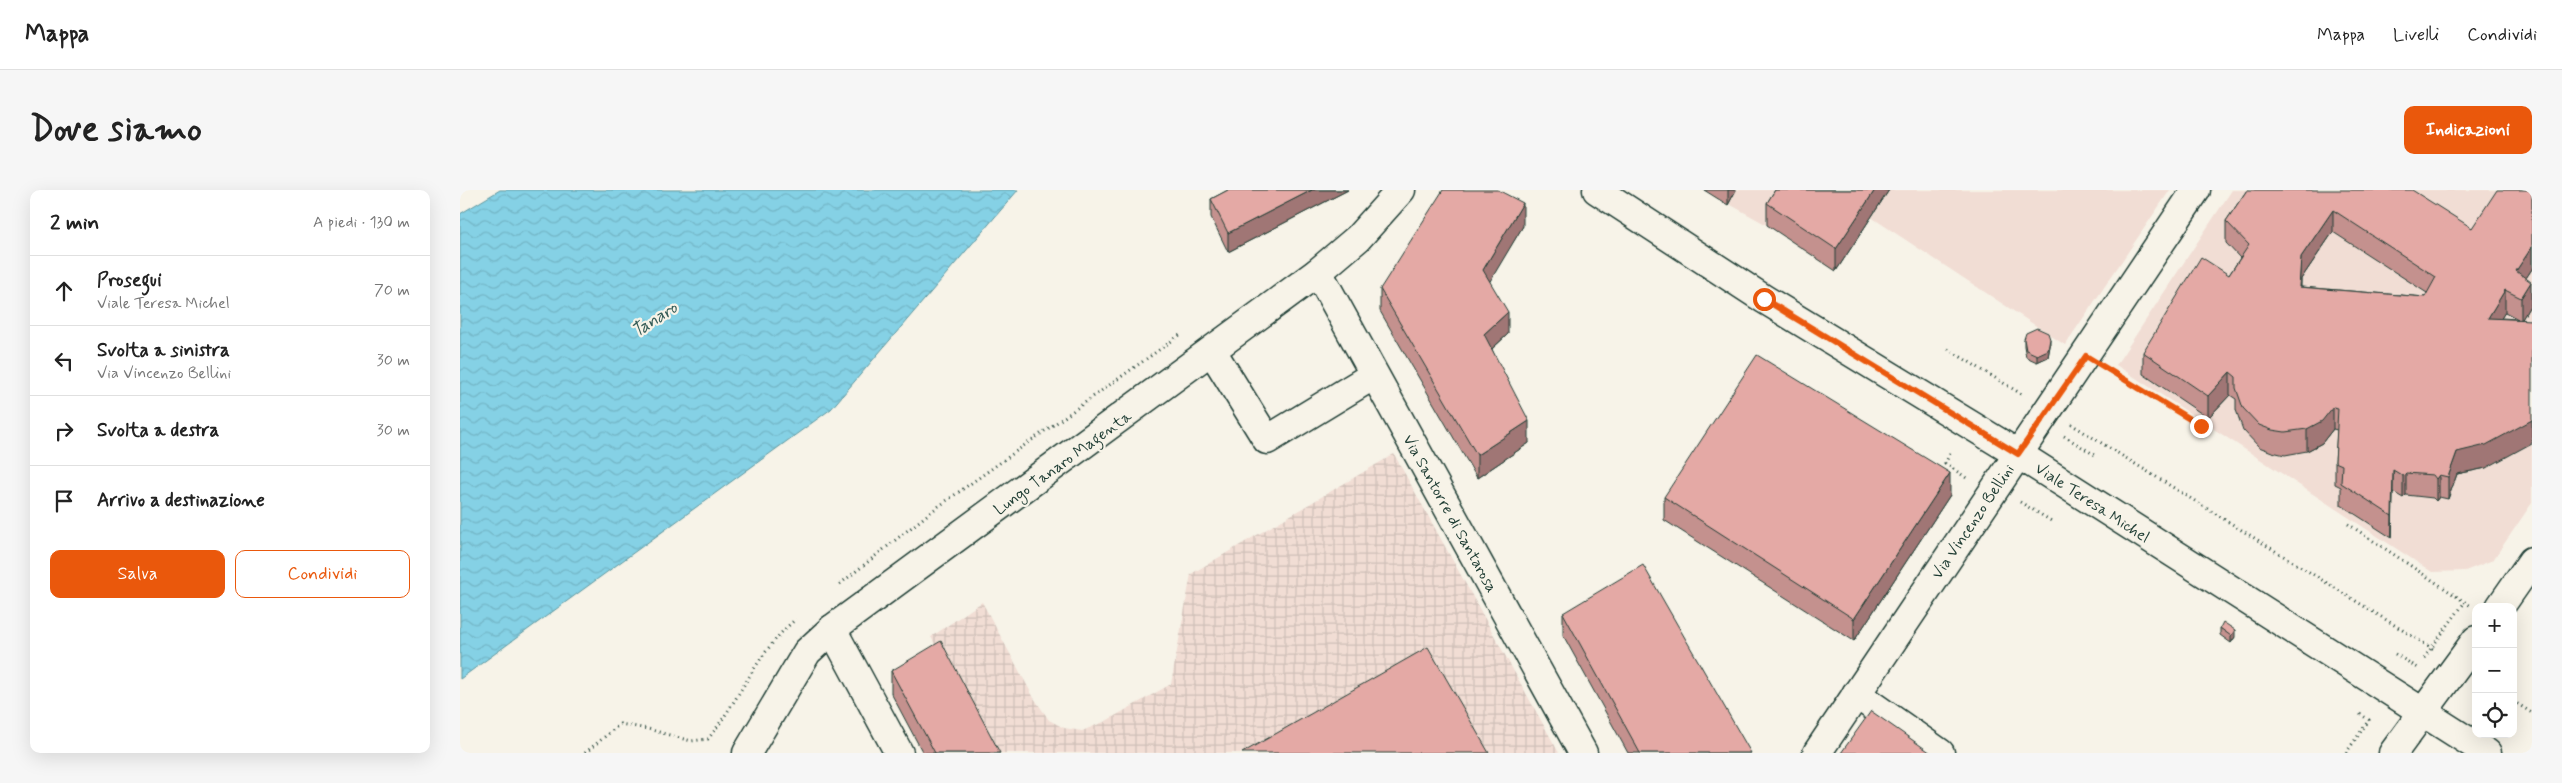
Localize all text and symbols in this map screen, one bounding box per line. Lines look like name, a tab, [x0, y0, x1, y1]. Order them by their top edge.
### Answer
text: Mappa	[25, 19, 89, 50]
text: Mappa	[2317, 23, 2365, 47]
text: Livelli	[2393, 23, 2439, 47]
text: Condividi	[2467, 23, 2537, 47]
button: Indicazioni	[2404, 106, 2532, 154]
text: Dove siamo	[30, 107, 202, 153]
text: 2 min	[50, 209, 99, 237]
text: A piedi · 130 m	[313, 212, 410, 233]
text: Prosegui	[97, 268, 162, 293]
icon: ahead	[50, 277, 78, 305]
text: 70 m	[374, 280, 410, 301]
route start	[1753, 288, 1776, 311]
text: Viale Teresa Michel	[97, 293, 230, 314]
water label: Tanaro	[627, 296, 683, 343]
text: Svolta a sinistra	[97, 338, 230, 363]
icon: left	[50, 347, 78, 375]
text: 30 m	[377, 350, 410, 371]
text: Via Vincenzo Bellini	[97, 363, 231, 384]
street label: Lungo Tanaro Magenta	[990, 406, 1137, 521]
route end	[2190, 415, 2213, 438]
icon: right	[50, 417, 78, 445]
text: Svolta a destra	[97, 418, 219, 443]
text: 30 m	[377, 420, 410, 441]
street label: Via Santorre di Santarosa	[1397, 431, 1502, 596]
street label: Viale Teresa Michel	[2031, 458, 2154, 548]
street label: Via Vincenzo Bellini	[1927, 460, 2020, 583]
icon: arrive	[50, 487, 78, 515]
text: Arrivo a destinazione	[97, 488, 265, 513]
button: Salva	[50, 550, 225, 598]
button: Condividi	[235, 550, 410, 598]
map controls	[2472, 603, 2517, 738]
button: +	[2472, 603, 2517, 648]
button: −	[2472, 648, 2517, 693]
button: locate	[2472, 693, 2517, 738]

